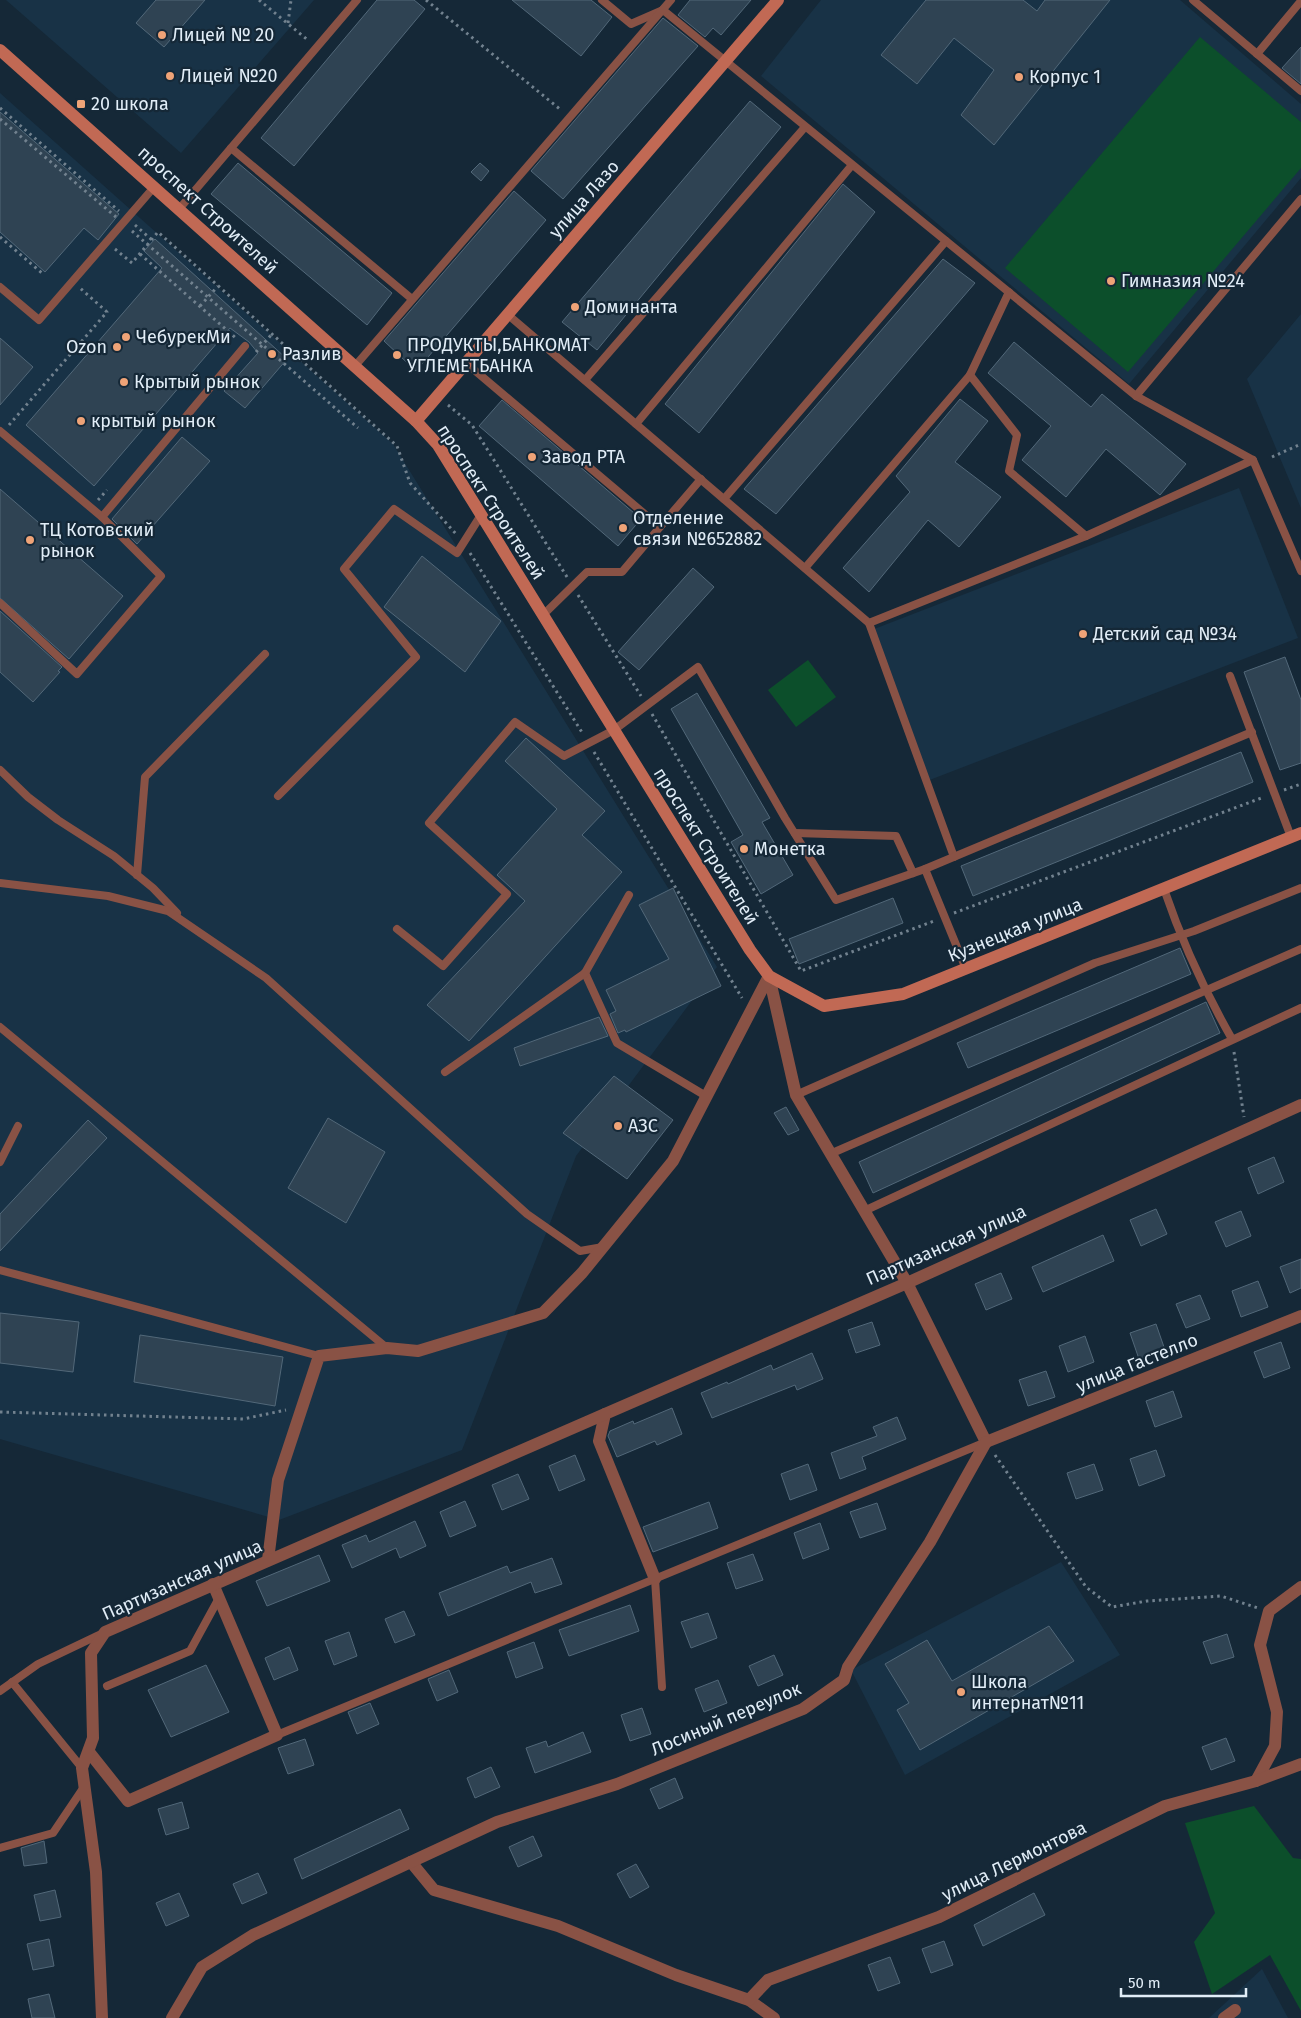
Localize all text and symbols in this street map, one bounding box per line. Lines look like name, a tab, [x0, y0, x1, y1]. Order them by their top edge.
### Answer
place label: Лицей № 20	[172, 24, 274, 46]
marker: Лицей № 20	[156, 29, 168, 41]
place label: Лицей №20	[180, 65, 278, 87]
place label: Корпус 1	[1029, 66, 1101, 88]
marker: Лицей №20	[164, 70, 176, 82]
marker: Корпус 1	[1013, 71, 1025, 83]
place label: 20 школа	[91, 93, 169, 115]
marker: 20 школа	[75, 98, 87, 110]
street label: проспект Строителей	[134, 141, 282, 279]
street label: улица Лазо	[544, 156, 624, 242]
place label: Гимназия №24	[1121, 270, 1245, 292]
marker: Гимназия №24	[1105, 275, 1117, 287]
place label: Доминанта	[584, 296, 678, 318]
marker: Доминанта	[569, 301, 581, 313]
place label: ЧебурекМи	[136, 326, 231, 348]
marker: ЧебурекМи	[120, 331, 132, 343]
place label: ПРОДУКТЫ,БАНКОМАТ УГЛЕМЕТБАНКА	[407, 334, 590, 377]
place label: Ozon	[66, 336, 107, 358]
marker: Ozon	[111, 341, 123, 353]
place label: Разлив	[282, 343, 341, 365]
marker: Разлив	[266, 348, 278, 360]
marker: ПРОДУКТЫ,БАНКОМАТ УГЛЕМЕТБАНКА	[391, 349, 403, 361]
place label: Крытый рынок	[134, 371, 260, 393]
marker: Крытый рынок	[118, 376, 130, 388]
place label: крытый рынок	[91, 410, 216, 432]
marker: крытый рынок	[75, 415, 87, 427]
street label: проспект Строителей	[433, 420, 549, 584]
place label: Завод РТА	[542, 446, 626, 468]
marker: Завод РТА	[526, 451, 538, 463]
place label: Отделение связи №652882	[633, 507, 762, 550]
place label: ТЦ Котовский рынок	[40, 519, 154, 562]
marker: Отделение связи №652882	[617, 522, 629, 534]
marker: ТЦ Котовский рынок	[24, 534, 36, 546]
place label: Детский сад №34	[1092, 623, 1237, 645]
marker: Детский сад №34	[1077, 628, 1089, 640]
street label: проспект Строителей	[649, 764, 763, 928]
place label: Монетка	[754, 838, 826, 860]
marker: Монетка	[738, 843, 750, 855]
street label: Кузнецкая улица	[945, 893, 1085, 967]
place label: АЗС	[628, 1115, 658, 1137]
marker: АЗС	[612, 1120, 624, 1132]
street label: Партизанская улица	[863, 1200, 1029, 1290]
street label: улица Гастелло	[1073, 1329, 1201, 1397]
street label: Партизанская улица	[99, 1535, 265, 1625]
place label: Школа интернат№11	[971, 1671, 1084, 1714]
street label: Лосиный переулок	[648, 1677, 805, 1761]
marker: Школа интернат№11	[955, 1686, 967, 1698]
street label: улица Лермонтова	[938, 1816, 1090, 1906]
scale bar	[1121, 1966, 1246, 1998]
text: 50 m	[1128, 1974, 1161, 1992]

